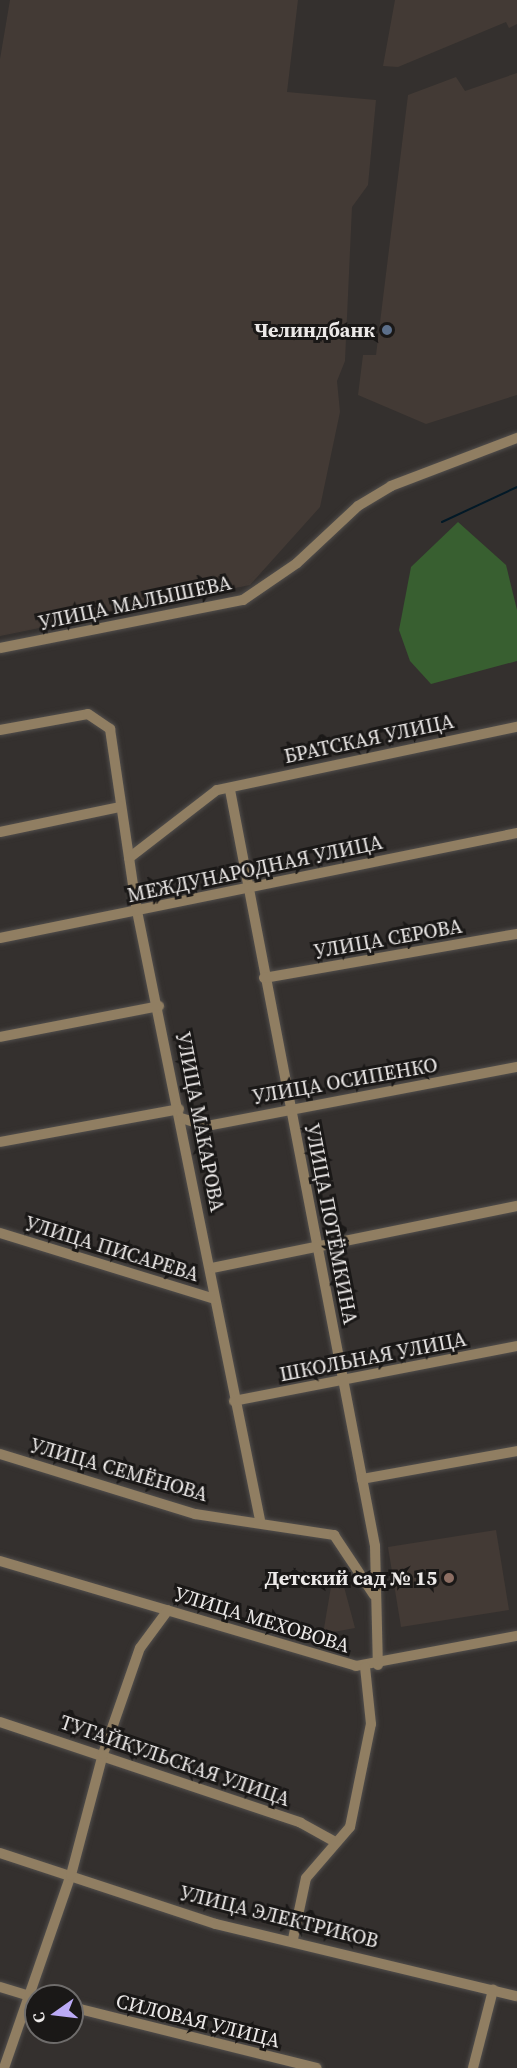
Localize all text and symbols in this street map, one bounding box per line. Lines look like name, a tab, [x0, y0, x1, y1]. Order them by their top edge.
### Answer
place label: Челиндбанк	[254, 318, 375, 342]
marker: Челиндбанк	[380, 323, 394, 337]
street label: УЛИЦА МАЛЫШЕВА	[36, 571, 234, 635]
street label: БРАТСКАЯ УЛИЦА	[282, 709, 456, 769]
street label: МЕЖДУНАРОДНАЯ УЛИЦА	[125, 830, 385, 908]
street label: УЛИЦА СЕРОВА	[312, 914, 464, 964]
street label: УЛИЦА МАКАРОВА	[171, 1030, 229, 1214]
street label: УЛИЦА ОСИПЕНКО	[250, 1053, 440, 1109]
street label: УЛИЦА ПОТЁМКИНА	[300, 1122, 362, 1326]
street label: УЛИЦА ПИСАРЕВА	[22, 1211, 202, 1287]
street label: ШКОЛЬНАЯ УЛИЦА	[278, 1327, 468, 1387]
street label: УЛИЦА СЕМЁНОВА	[27, 1433, 211, 1507]
place label: Детский сад № 15	[265, 1566, 437, 1590]
marker: Детский сад № 15	[442, 1571, 456, 1585]
street label: УЛИЦА МЕХОВОВА	[171, 1582, 353, 1658]
street label: ТУГАЙКУЛЬСКАЯ УЛИЦА	[57, 1710, 293, 1812]
street label: УЛИЦА ЭЛЕКТРИКОВ	[177, 1881, 381, 1953]
north arrow	[24, 1984, 84, 2044]
street label: СИЛОВАЯ УЛИЦА	[113, 1989, 283, 2053]
text: С	[27, 2010, 50, 2025]

